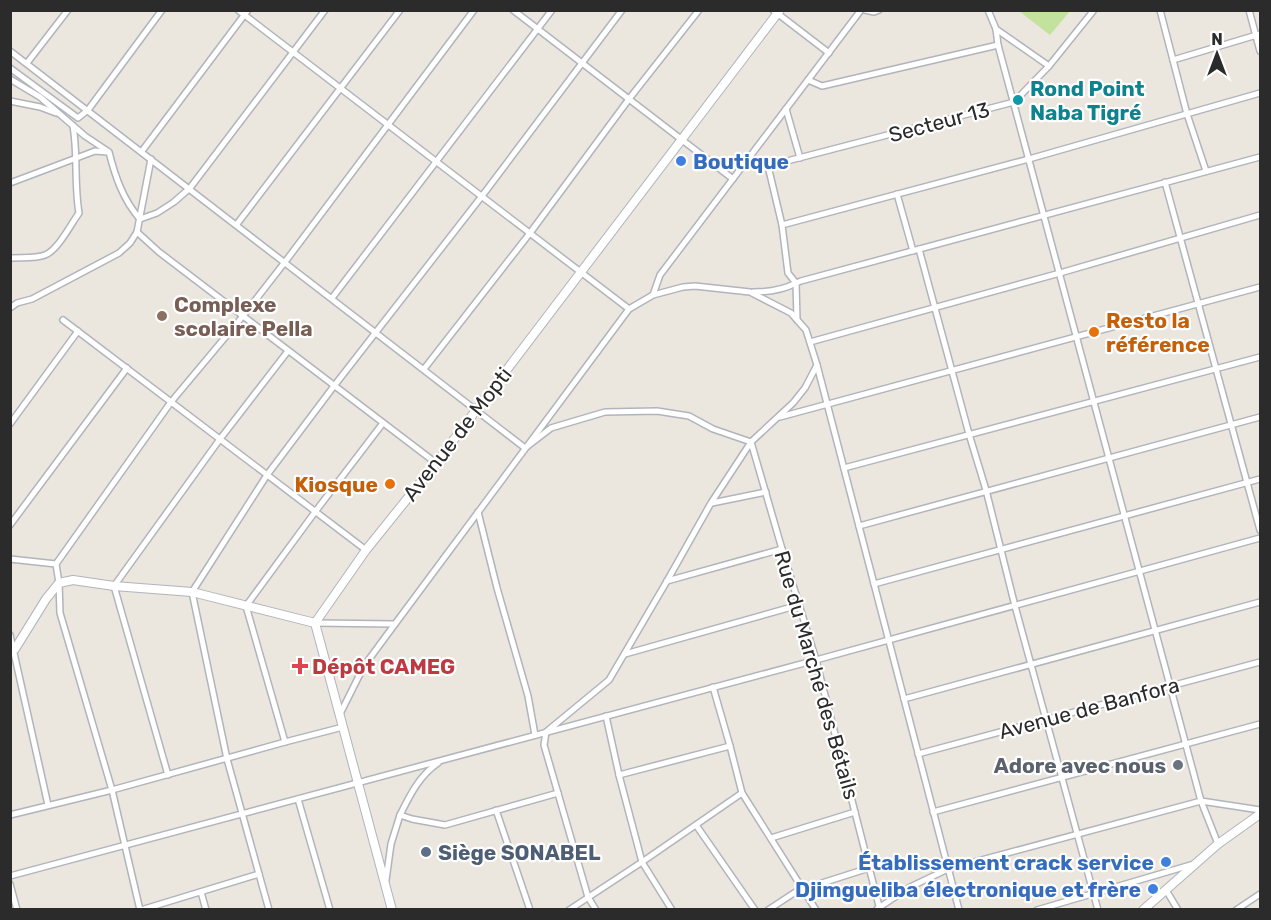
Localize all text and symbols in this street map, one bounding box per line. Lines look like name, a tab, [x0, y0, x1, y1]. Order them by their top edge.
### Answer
north arrow	[1187, 24, 1247, 84]
text: N	[1211, 30, 1223, 49]
place label: Rond Point Naba Tigré	[1030, 76, 1145, 125]
marker: Rond Point Naba Tigré	[1011, 93, 1025, 107]
street label: Secteur 13	[886, 97, 992, 147]
place label: Boutique	[693, 149, 789, 174]
marker: Boutique	[674, 154, 688, 168]
place label: Complexe scolaire Pella	[174, 292, 313, 341]
place label: Resto la référence	[1106, 308, 1210, 357]
marker: Complexe scolaire Pella	[155, 309, 169, 323]
marker: Resto la référence	[1087, 325, 1101, 339]
street label: Avenue de Mopti	[397, 362, 517, 506]
place label: Kiosque	[294, 472, 378, 497]
marker: Kiosque	[383, 477, 397, 491]
street label: Rue du Marché des Bétails	[770, 548, 864, 802]
place label: Dépôt CAMEG	[312, 654, 455, 679]
marker: Dépôt CAMEG	[293, 659, 307, 673]
street label: Avenue de Banfora	[996, 672, 1182, 744]
place label: Adore avec nous	[994, 753, 1166, 778]
marker: Adore avec nous	[1171, 758, 1185, 772]
place label: Siège SONABEL	[438, 840, 601, 865]
marker: Siège SONABEL	[419, 845, 433, 859]
place label: Établissement crack service	[858, 850, 1154, 875]
marker: Établissement crack service	[1159, 855, 1173, 869]
place label: Djimgueliba électronique et frère	[795, 877, 1141, 902]
marker: Djimgueliba électronique et frère	[1146, 882, 1160, 896]

